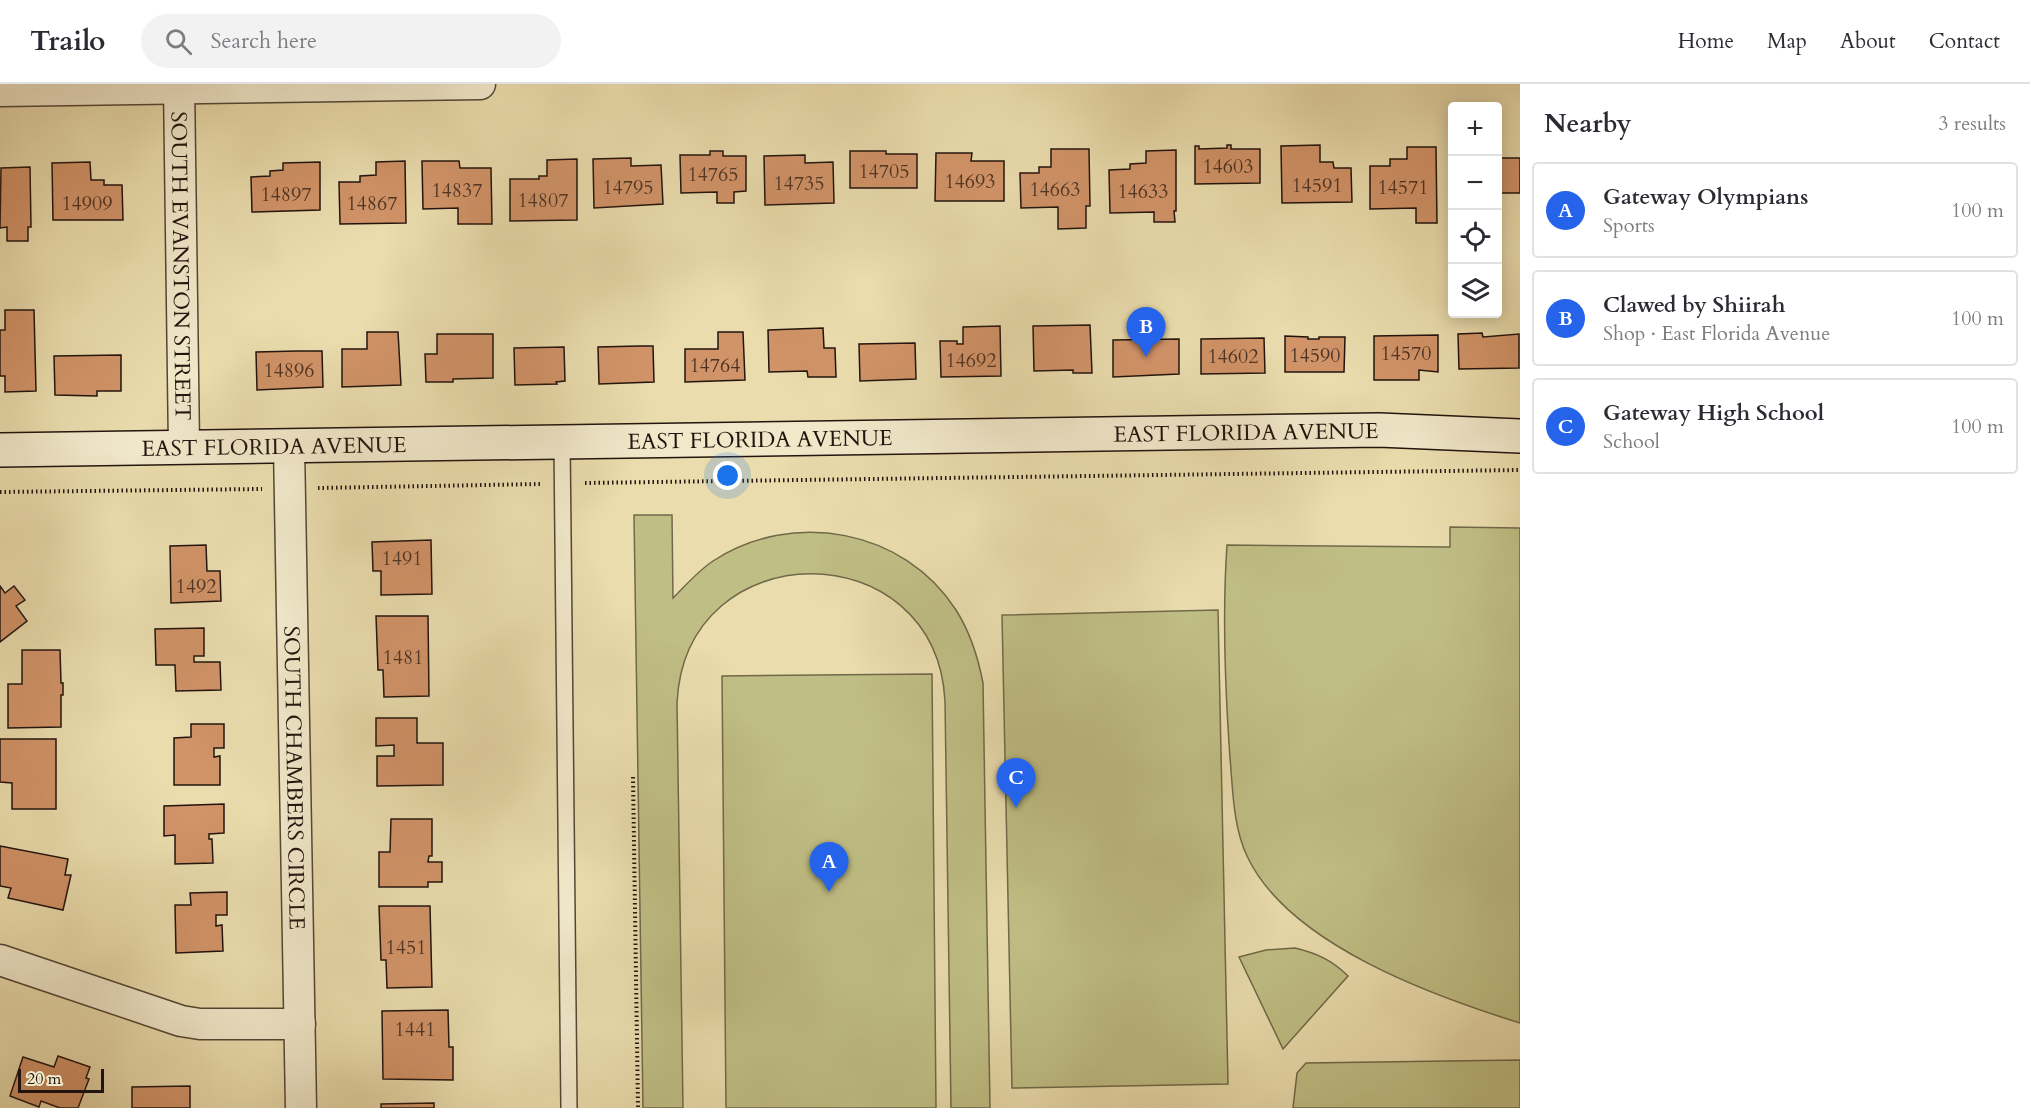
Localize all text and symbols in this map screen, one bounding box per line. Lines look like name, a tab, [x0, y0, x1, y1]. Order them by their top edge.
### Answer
search box	[141, 14, 561, 68]
text: Trailo	[30, 22, 105, 60]
icon: search	[162, 25, 195, 58]
text: Search here	[210, 26, 317, 56]
text: Home	[1678, 27, 1734, 56]
text: Map	[1767, 27, 1807, 56]
text: About	[1840, 27, 1896, 56]
text: Contact	[1929, 27, 2000, 56]
map controls	[1448, 102, 1502, 318]
button: +	[1448, 102, 1502, 156]
text: Nearby	[1544, 106, 1632, 141]
text: 3 results	[1938, 110, 2006, 137]
street label: SOUTH EVANSTON STREET	[163, 111, 198, 421]
house number: 14603	[1202, 153, 1254, 180]
button: −	[1448, 156, 1502, 210]
house number: 14705	[858, 158, 910, 185]
house number: 14765	[687, 161, 739, 188]
house number: 14693	[944, 168, 996, 195]
house number: 14735	[773, 170, 825, 197]
house number: 14591	[1291, 172, 1343, 199]
house number: 14795	[602, 174, 654, 201]
house number: 14571	[1377, 174, 1429, 201]
house number: 14663	[1029, 176, 1081, 203]
house number: 14837	[431, 177, 483, 204]
house number: 14633	[1117, 178, 1169, 205]
house number: 14897	[260, 181, 312, 208]
text: Gateway Olympians	[1603, 182, 1808, 212]
house number: 14807	[517, 187, 569, 214]
house number: 14909	[61, 190, 113, 217]
house number: 14867	[346, 190, 398, 217]
text: A	[1558, 197, 1573, 224]
text: 100 m	[1951, 197, 2004, 224]
button: locate	[1448, 210, 1502, 264]
text: Sports	[1603, 212, 1655, 239]
button: layers	[1448, 264, 1502, 318]
text: Clawed by Shiirah	[1603, 290, 1785, 320]
text: B	[1558, 305, 1573, 332]
text: 100 m	[1951, 305, 2004, 332]
pin: B	[1126, 308, 1166, 357]
text: Shop · East Florida Avenue	[1603, 320, 1830, 347]
house number: 14570	[1380, 340, 1432, 367]
house number: 14590	[1289, 342, 1341, 369]
house number: 14602	[1207, 343, 1259, 370]
house number: 14692	[945, 347, 997, 374]
house number: 14764	[689, 352, 741, 379]
house number: 14896	[263, 357, 315, 384]
text: Gateway High School	[1603, 398, 1824, 428]
text: C	[1558, 413, 1573, 440]
text: 100 m	[1951, 413, 2004, 440]
street label: EAST FLORIDA AVENUE	[1113, 416, 1379, 450]
street label: EAST FLORIDA AVENUE	[627, 423, 893, 457]
text: School	[1603, 428, 1660, 455]
street label: EAST FLORIDA AVENUE	[141, 430, 407, 464]
your location	[713, 461, 742, 490]
house number: 1491	[382, 545, 422, 572]
house number: 1492	[176, 573, 216, 600]
street label: SOUTH CHAMBERS CIRCLE	[276, 626, 312, 930]
house number: 1481	[383, 644, 423, 671]
pin: C	[996, 758, 1036, 808]
pin: A	[810, 842, 848, 892]
house number: 1451	[386, 934, 426, 961]
house number: 1441	[395, 1016, 435, 1043]
scale bar	[18, 1066, 104, 1094]
text: 20 m	[27, 1068, 61, 1090]

